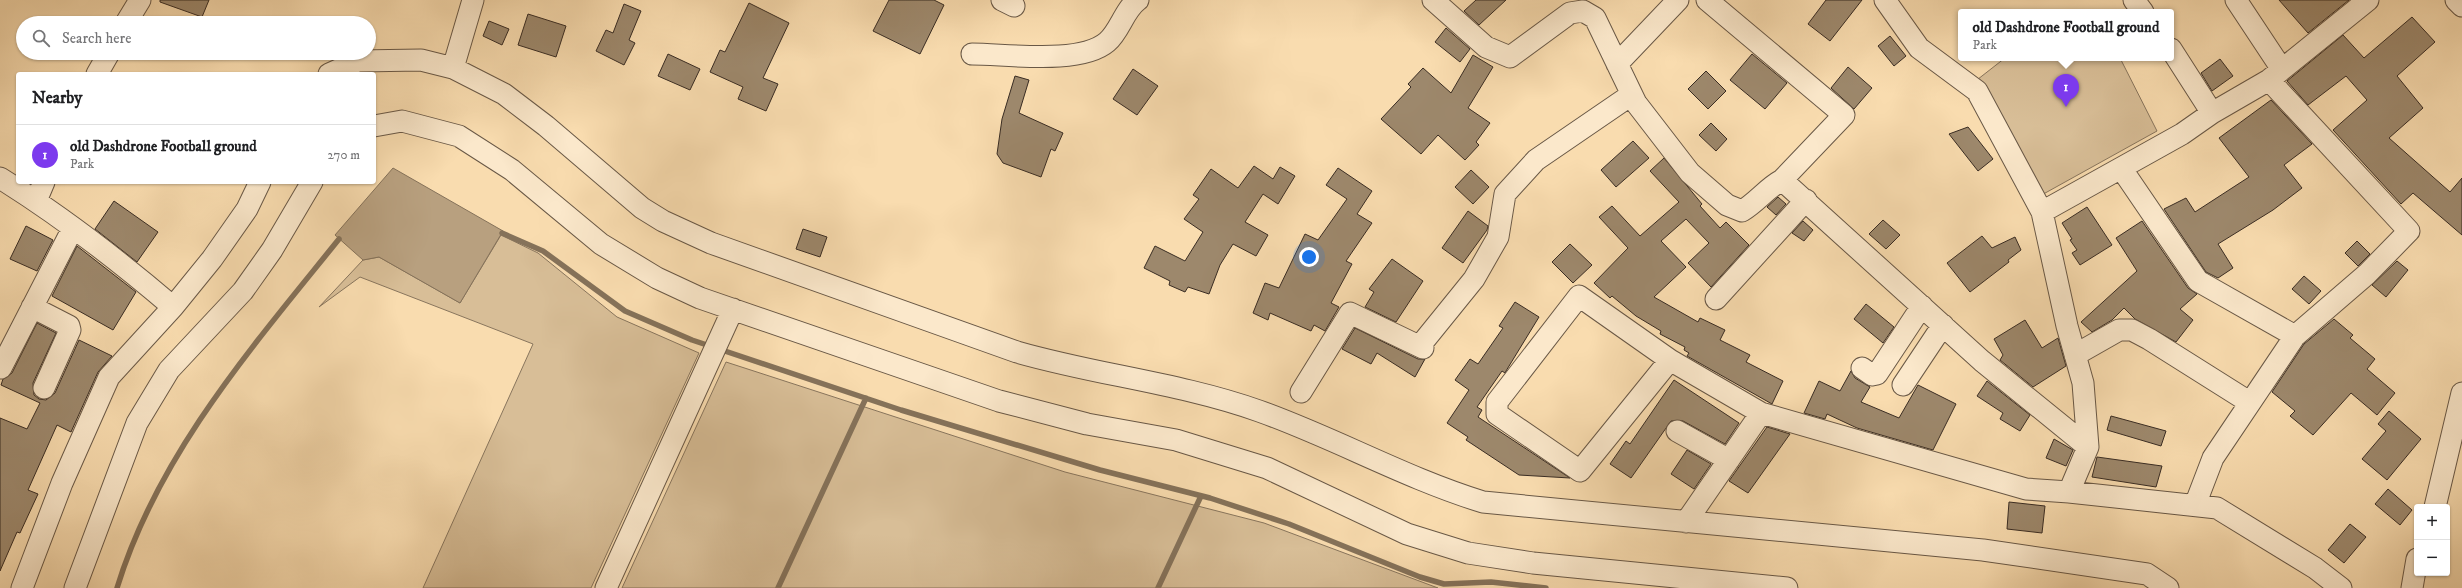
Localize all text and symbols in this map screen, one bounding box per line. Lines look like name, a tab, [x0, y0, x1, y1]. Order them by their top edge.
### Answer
popup	[1958, 9, 2174, 61]
search box	[16, 16, 376, 60]
text: old Dashdrone Football ground	[1973, 18, 2159, 37]
icon: search	[30, 27, 52, 49]
text: Search here	[62, 29, 131, 48]
text: Park	[1973, 37, 1997, 53]
pin: 1	[2053, 74, 2079, 107]
text: Nearby	[32, 87, 82, 109]
text: old Dashdrone Football ground	[70, 137, 257, 156]
text: 1	[43, 147, 47, 163]
text: 270 m	[328, 147, 360, 163]
text: Park	[70, 156, 94, 172]
your location	[1299, 247, 1319, 267]
map controls	[2414, 504, 2450, 576]
button: +	[2414, 504, 2450, 540]
button: −	[2414, 540, 2450, 576]

